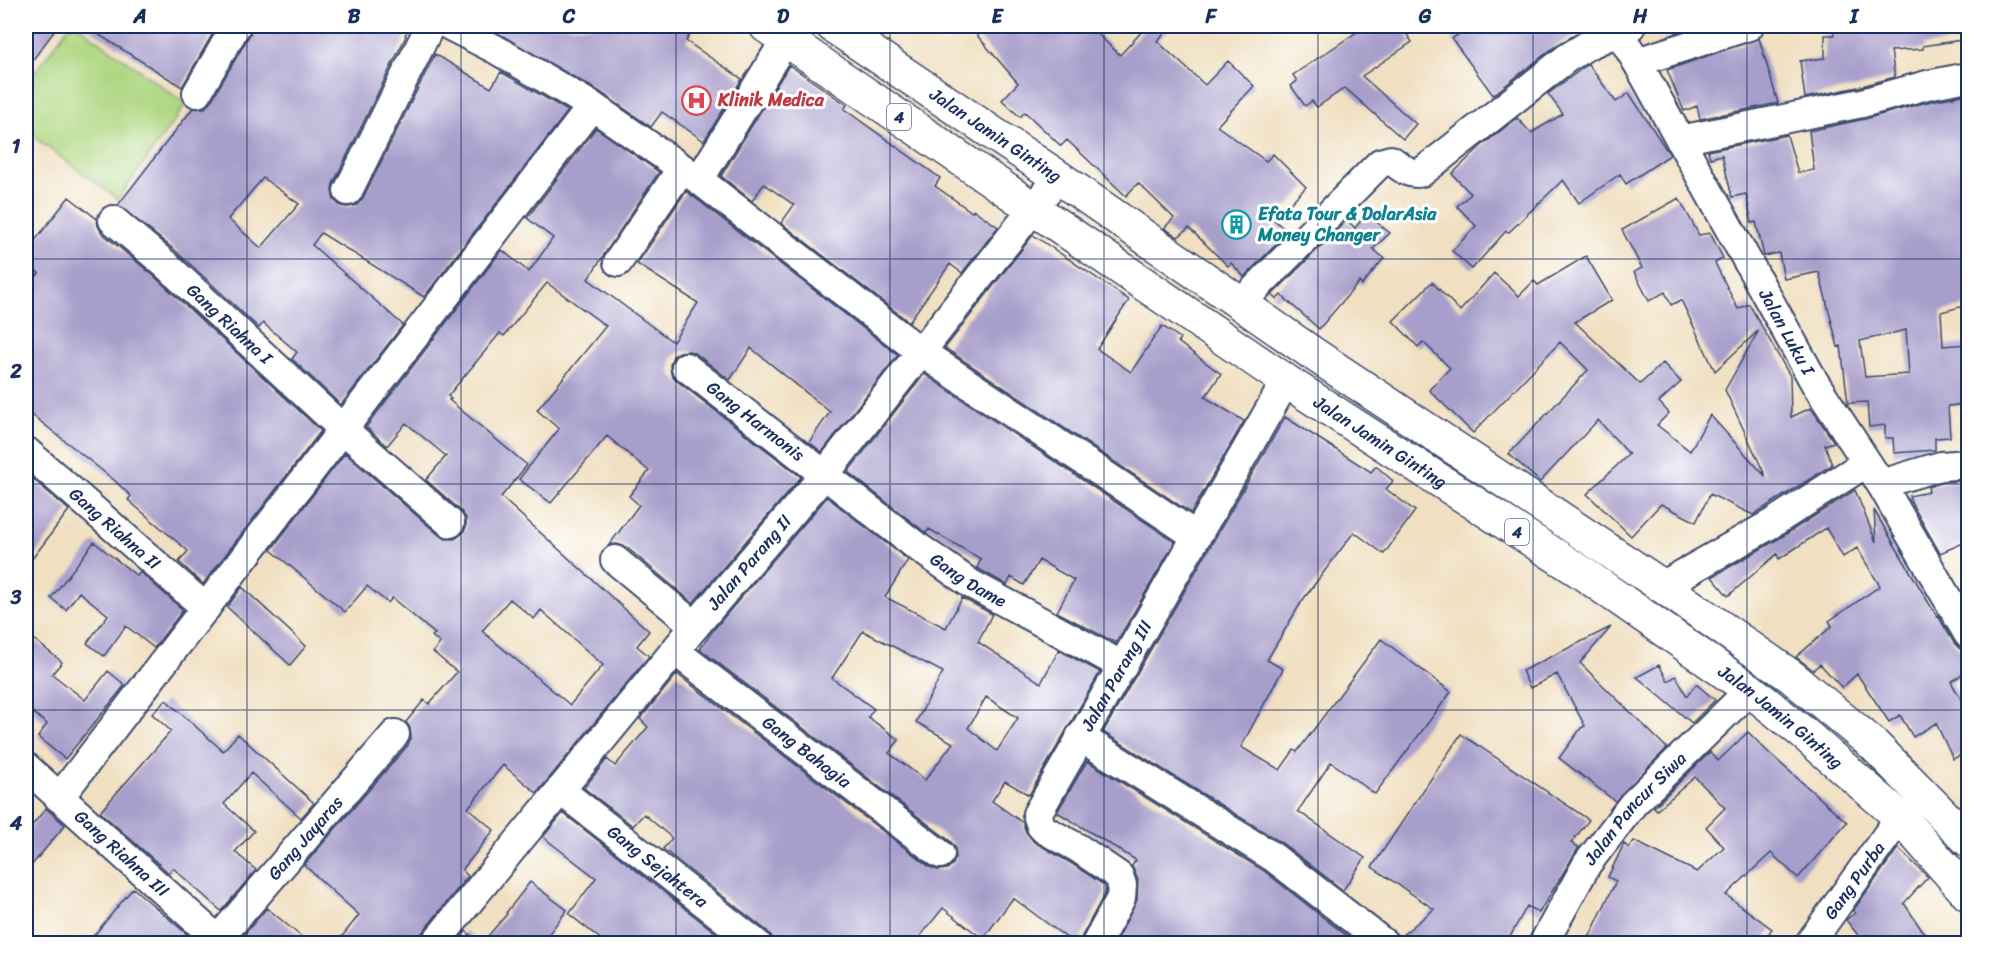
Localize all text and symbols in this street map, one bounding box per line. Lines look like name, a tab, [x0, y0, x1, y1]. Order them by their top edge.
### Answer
text: A	[132, 0, 147, 34]
text: B	[348, 0, 361, 34]
text: C	[562, 0, 576, 34]
text: D	[777, 0, 790, 34]
text: E	[991, 0, 1004, 34]
text: F	[1205, 0, 1218, 34]
text: G	[1418, 0, 1432, 34]
text: H	[1632, 0, 1648, 34]
text: I	[1849, 0, 1860, 34]
street label: Jalan Jamin Ginting	[922, 79, 1068, 191]
hospital icon: Klinik Medica	[681, 84, 713, 116]
place label: Klinik Medica	[717, 84, 825, 116]
road number: 4	[887, 104, 911, 130]
text: 1	[12, 129, 21, 164]
place label: Efata Tour & DolarAsia Money Changer	[1257, 198, 1437, 251]
building icon: Efata Tour & DolarAsia Money Changer	[1221, 208, 1253, 240]
street label: Gang Riahna I	[179, 275, 282, 374]
street label: Jalan Luku I	[1749, 282, 1825, 383]
text: 2	[9, 354, 22, 389]
street label: Gang Harmonis	[699, 372, 812, 470]
street label: Jalan Jamin Ginting	[1306, 386, 1454, 497]
street label: Gang Riahna II	[61, 479, 169, 578]
street label: Jalan Parang II	[698, 507, 800, 619]
road number: 4	[1505, 519, 1529, 545]
street label: Gang Dame	[923, 544, 1013, 617]
text: 3	[10, 580, 22, 615]
street label: Jalan Parang III	[1071, 614, 1162, 738]
street label: Jalan Jamin Ginting	[1710, 656, 1851, 777]
street label: Gang Bahagia	[755, 707, 859, 797]
street label: Jalan Pancur Siwa	[1575, 744, 1694, 873]
street label: Gang Jayaras	[259, 787, 352, 888]
street label: Gang Riahna III	[67, 801, 177, 906]
text: 4	[9, 806, 23, 841]
street label: Gang Sejahtera	[600, 816, 716, 917]
street label: Gang Purba	[1815, 835, 1894, 927]

